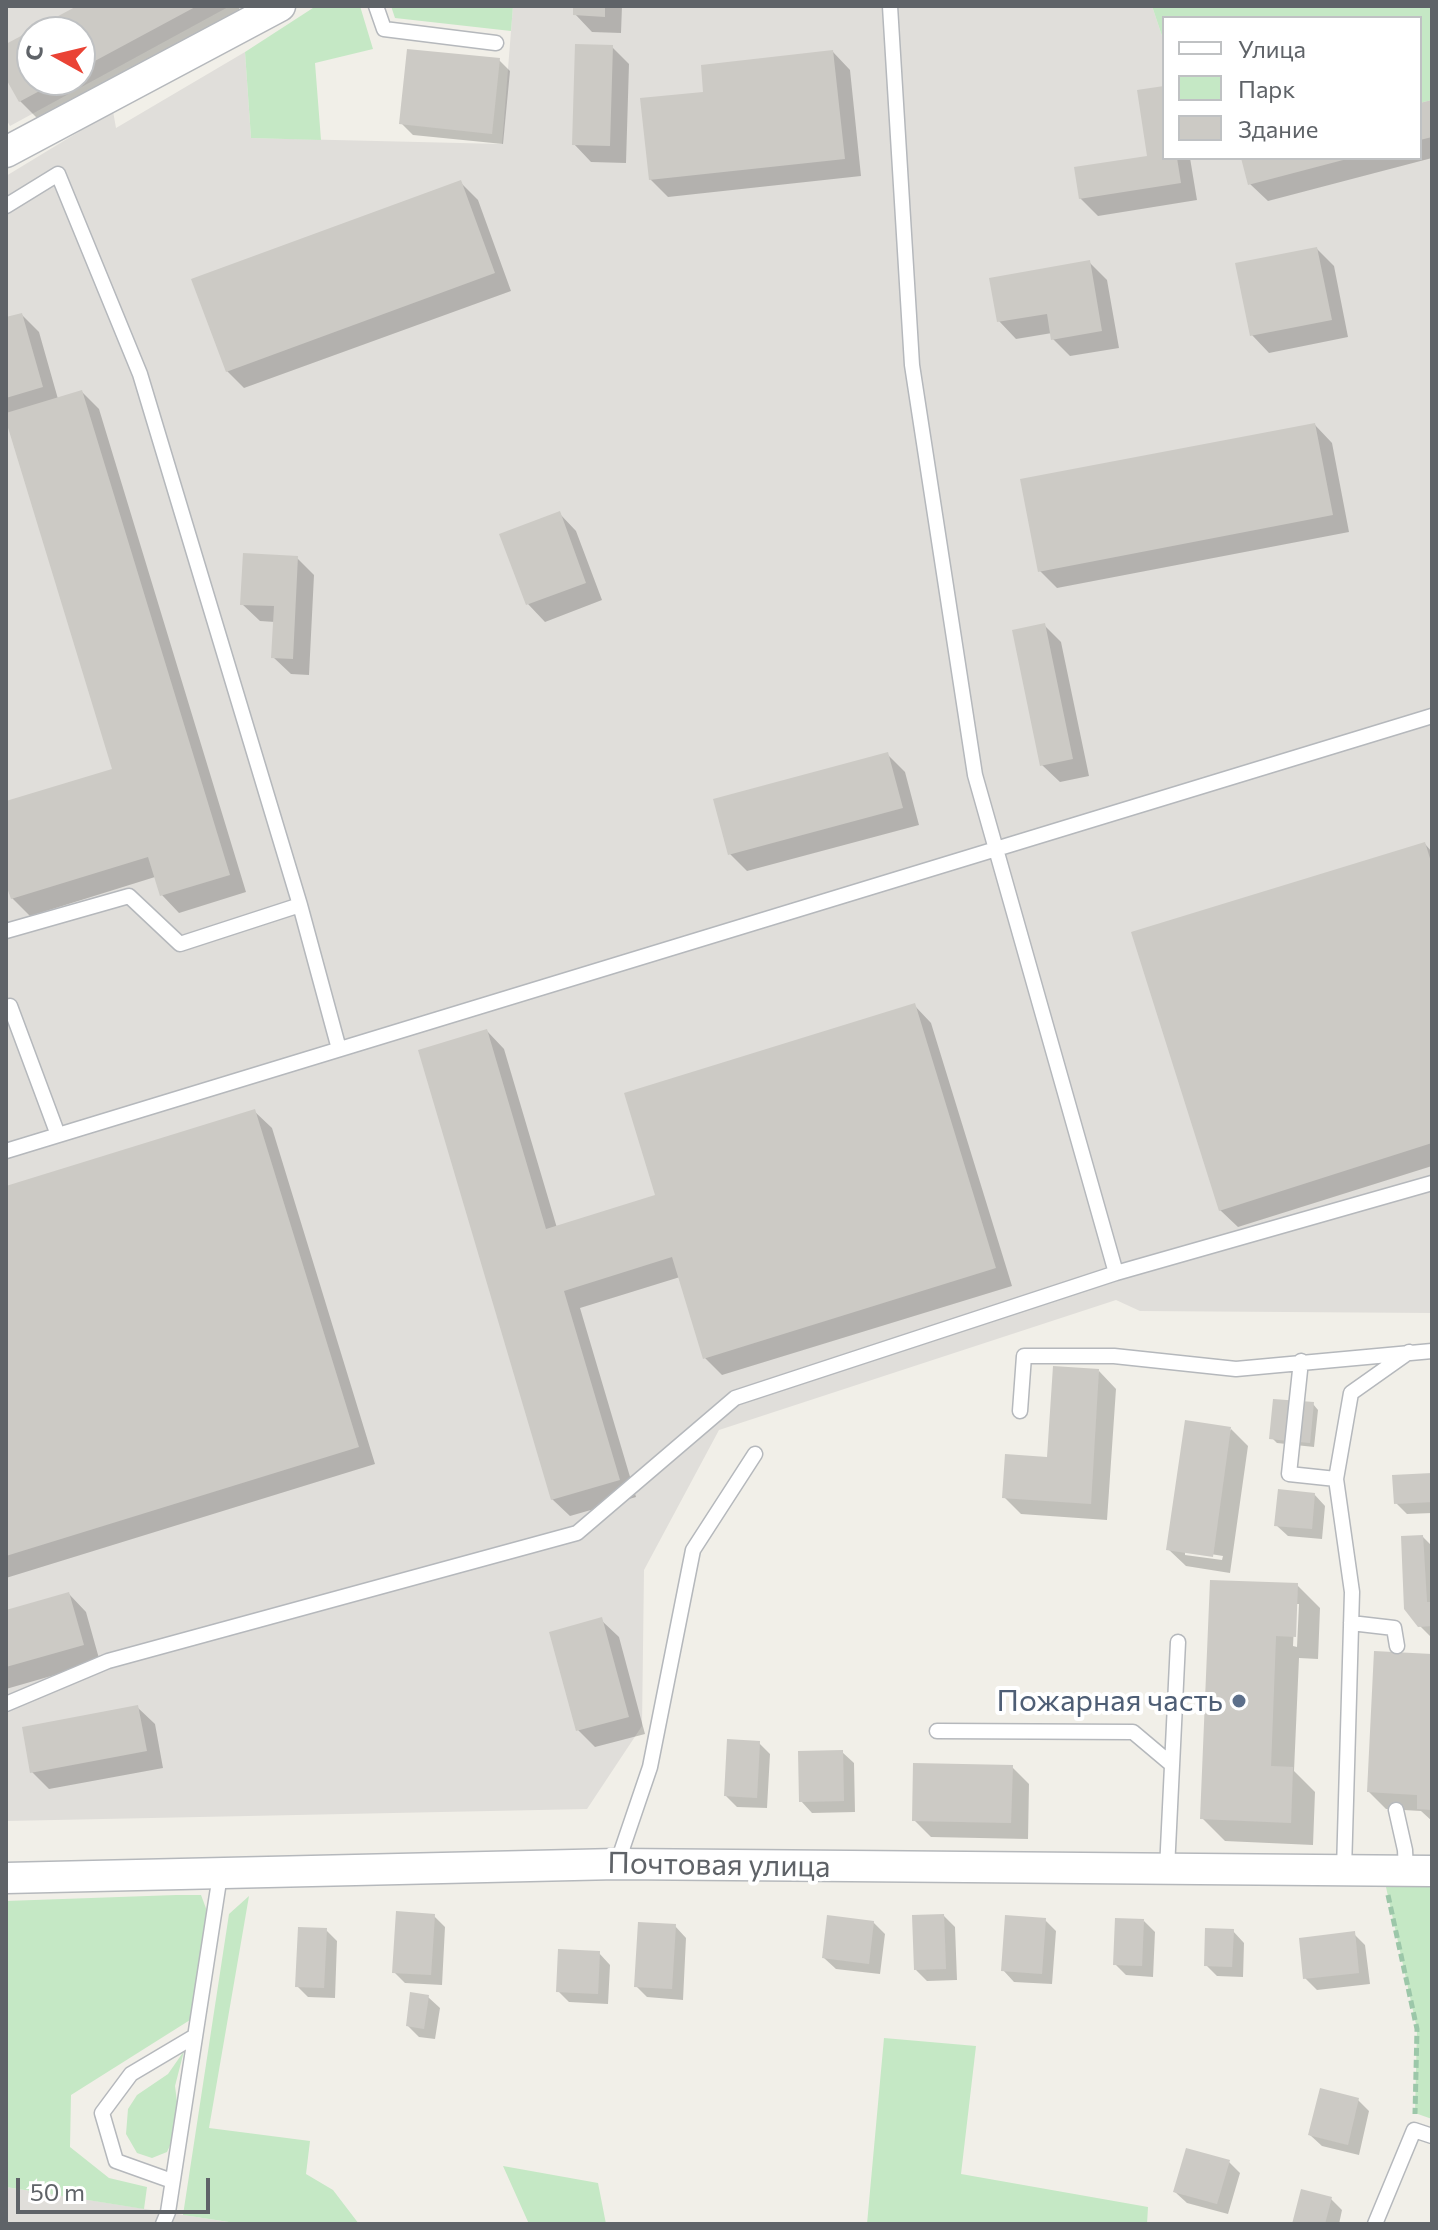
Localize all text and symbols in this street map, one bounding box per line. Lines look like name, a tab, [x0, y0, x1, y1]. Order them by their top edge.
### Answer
north arrow	[16, 16, 96, 96]
legend	[1162, 16, 1422, 160]
text: Улица	[1238, 34, 1306, 63]
text: С	[19, 44, 48, 62]
text: Парк	[1238, 74, 1295, 103]
text: Здание	[1238, 114, 1318, 143]
place label: Пожарная часть	[996, 1683, 1223, 1719]
marker: Пожарная часть	[1230, 1692, 1248, 1710]
street label: Почтовая улица	[607, 1845, 831, 1885]
scale bar	[20, 2162, 214, 2212]
text: 50 m	[30, 2177, 85, 2206]

